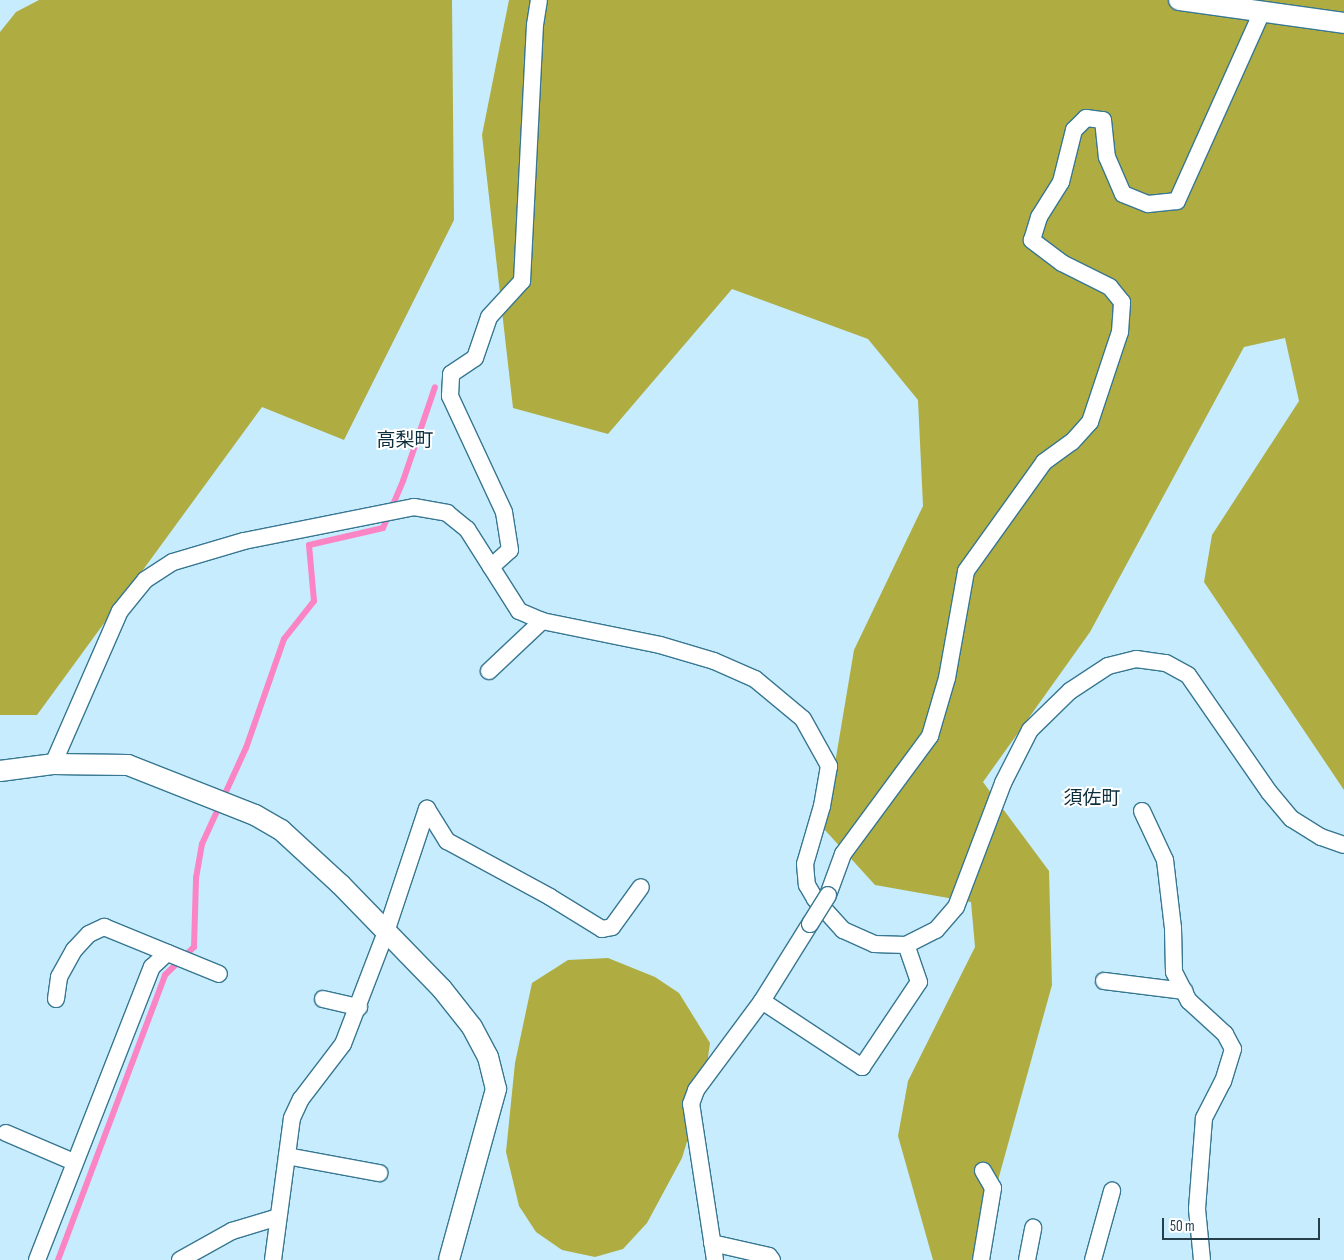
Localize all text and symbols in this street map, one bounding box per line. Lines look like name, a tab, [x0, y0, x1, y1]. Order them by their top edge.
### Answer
district label: 高梨町	[377, 430, 433, 452]
district label: 須佐町	[1064, 788, 1120, 810]
scale bar	[1164, 1208, 1322, 1240]
text: 50 m	[1170, 1217, 1195, 1236]

